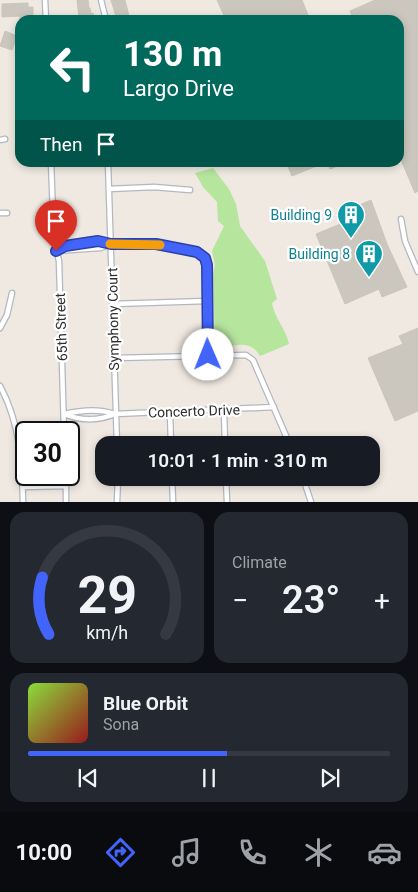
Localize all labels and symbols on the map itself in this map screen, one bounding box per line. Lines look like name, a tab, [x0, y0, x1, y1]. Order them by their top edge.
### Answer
pin	[35, 200, 77, 251]
building icon: Building 9	[336, 200, 366, 239]
place label: Building 9	[271, 207, 332, 223]
building icon: Building 8	[354, 239, 384, 278]
place label: Building 8	[289, 246, 350, 262]
street label: Symphony Court	[104, 267, 122, 371]
street label: 65th Street	[52, 292, 70, 361]
position arrow	[181, 328, 233, 380]
street label: Concerto Drive	[148, 401, 240, 421]
speed limit sign: 30	[15, 421, 80, 486]

